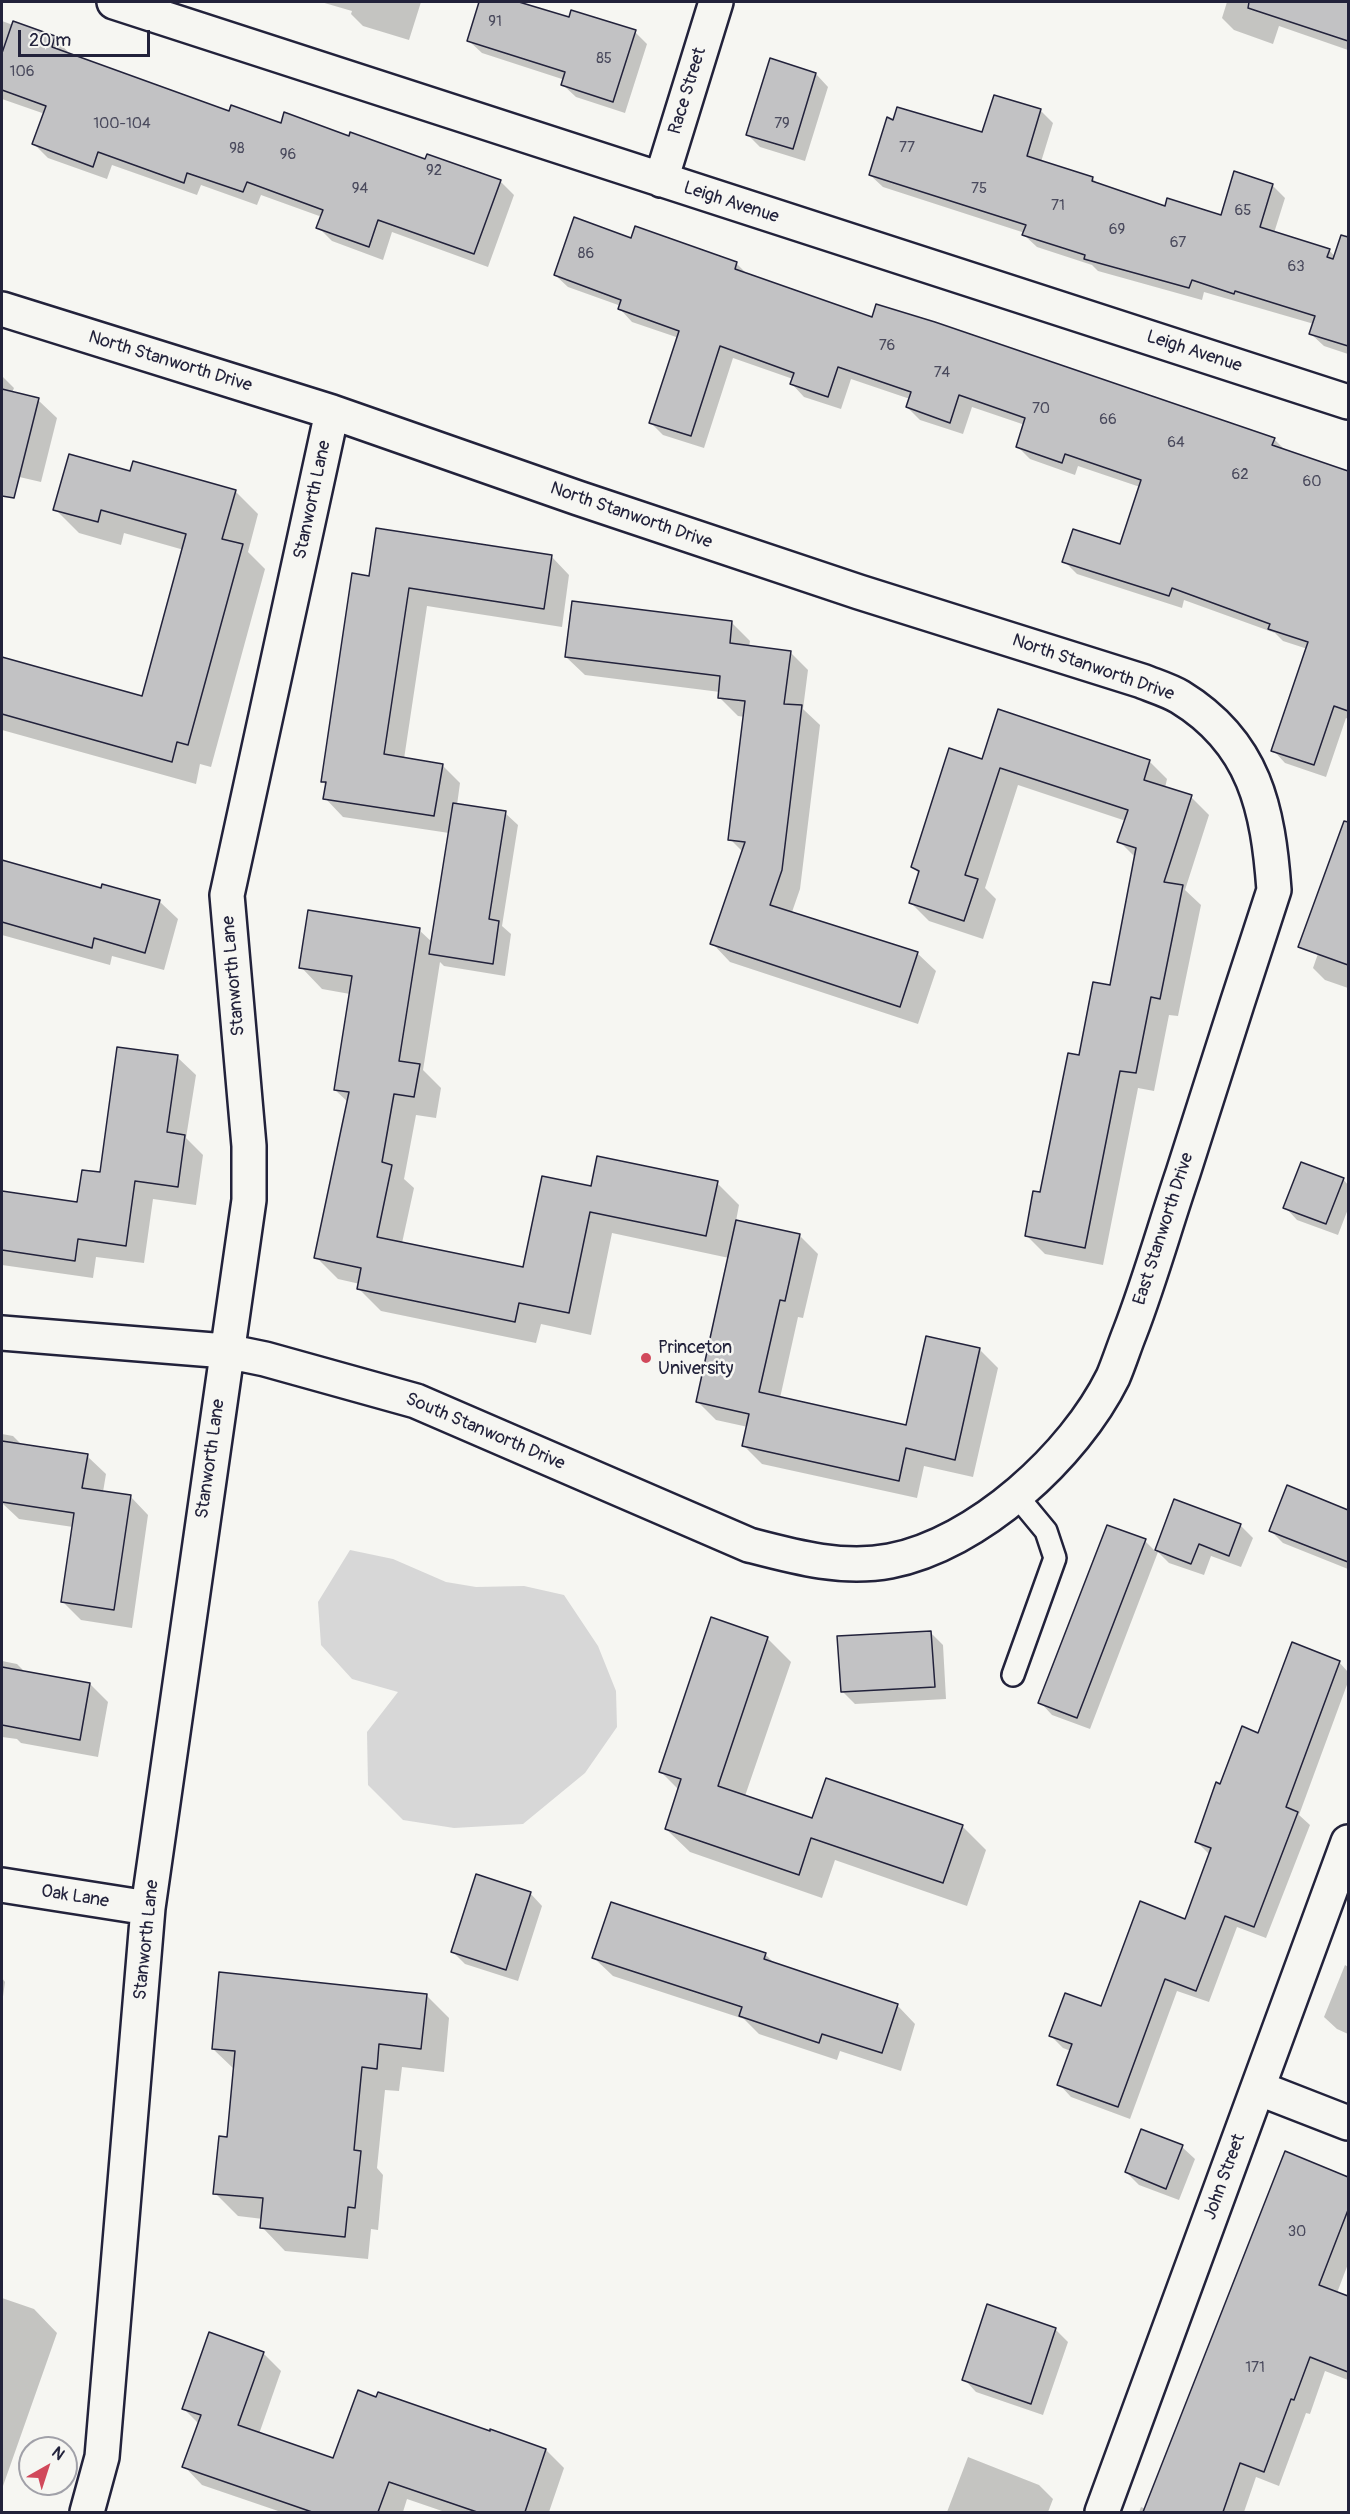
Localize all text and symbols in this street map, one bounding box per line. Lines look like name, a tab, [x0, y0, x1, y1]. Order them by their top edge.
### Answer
house number: 91	[488, 13, 502, 31]
scale bar	[21, 18, 153, 56]
text: 20 m	[29, 29, 71, 52]
street label: Race Street	[665, 45, 711, 137]
house number: 85	[596, 50, 612, 68]
house number: 106	[10, 63, 34, 81]
house number: 100-104	[93, 115, 151, 133]
house number: 79	[774, 115, 790, 133]
house number: 77	[899, 139, 915, 157]
house number: 98	[229, 140, 245, 158]
house number: 96	[280, 146, 296, 164]
house number: 92	[426, 162, 442, 180]
street label: Leigh Avenue	[681, 177, 781, 229]
house number: 94	[352, 180, 368, 198]
house number: 75	[971, 180, 987, 198]
house number: 71	[1051, 197, 1065, 215]
house number: 65	[1235, 202, 1251, 220]
house number: 69	[1109, 221, 1125, 239]
house number: 67	[1170, 234, 1186, 252]
house number: 86	[578, 245, 594, 263]
house number: 63	[1287, 258, 1305, 276]
street label: Leigh Avenue	[1144, 326, 1244, 378]
street label: North Stanworth Drive	[86, 327, 254, 397]
house number: 76	[879, 337, 895, 355]
house number: 74	[934, 364, 950, 382]
house number: 70	[1032, 400, 1050, 418]
house number: 66	[1099, 411, 1117, 429]
house number: 64	[1167, 434, 1185, 452]
street label: Stanworth Lane	[290, 439, 336, 561]
house number: 62	[1231, 466, 1249, 484]
house number: 60	[1303, 473, 1321, 491]
street label: North Stanworth Drive	[547, 478, 715, 554]
street label: North Stanworth Drive	[1009, 630, 1177, 706]
street label: Stanworth Lane	[218, 915, 250, 1037]
street label: East Stanworth Drive	[1129, 1150, 1199, 1308]
place label: Princeton University	[658, 1337, 733, 1380]
marker: Princeton University	[639, 1351, 653, 1365]
street label: South Stanworth Drive	[402, 1389, 568, 1475]
street label: Stanworth Lane	[192, 1398, 230, 1520]
street label: Stanworth Lane	[130, 1879, 164, 2001]
street label: Oak Lane	[40, 1881, 110, 1913]
street label: John Street	[1200, 2131, 1250, 2223]
house number: 30	[1288, 2223, 1306, 2241]
house number: 171	[1245, 2359, 1265, 2377]
north arrow	[18, 2436, 78, 2496]
text: N	[48, 2442, 69, 2465]

